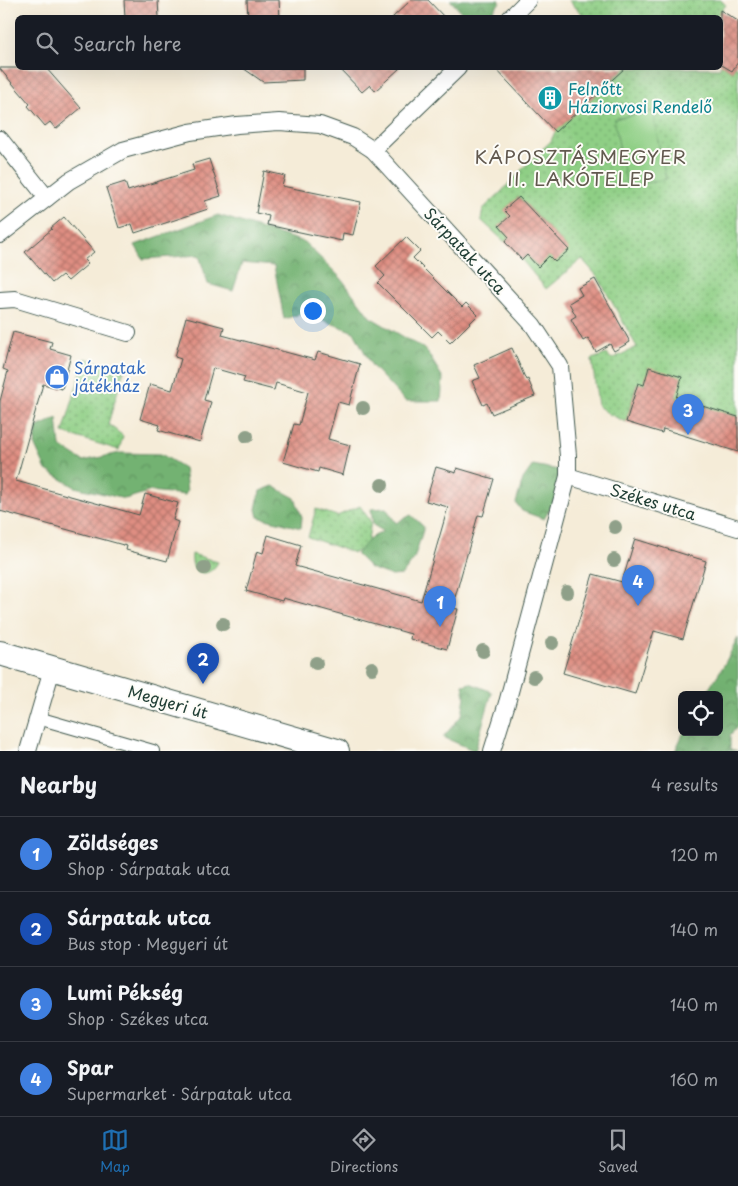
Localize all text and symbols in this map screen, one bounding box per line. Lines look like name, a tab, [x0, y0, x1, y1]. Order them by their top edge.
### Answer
search box	[15, 15, 723, 70]
icon: search	[33, 29, 61, 57]
text: Search here	[73, 29, 182, 57]
place label: Felnőtt Háziorvosi Rendelő	[568, 76, 712, 118]
building icon: Felnőtt Háziorvosi Rendelő	[537, 85, 563, 111]
district label: KÁPOSZTÁSMEGYER II. LAKÓTELEP	[475, 142, 687, 192]
street label: Sárpatak utca	[419, 202, 512, 299]
your location	[300, 298, 326, 324]
place label: Sárpatak játékház	[72, 355, 146, 397]
shop icon: Sárpatak játékház	[44, 364, 70, 390]
pin: 3	[672, 394, 704, 435]
street label: Székes utca	[607, 477, 699, 526]
pin: 4	[622, 565, 654, 606]
pin: 1	[424, 586, 456, 627]
pin: 2	[187, 643, 219, 684]
street label: Megyeri út	[125, 678, 212, 724]
map controls	[678, 691, 723, 736]
button: locate	[678, 691, 723, 736]
text: Nearby	[20, 768, 97, 800]
text: 4 results	[651, 772, 718, 796]
text: Zöldséges	[67, 828, 158, 856]
text: 1	[32, 842, 40, 866]
text: 120 m	[671, 842, 718, 866]
text: Shop · Sárpatak utca	[67, 856, 230, 880]
text: Sárpatak utca	[67, 903, 211, 931]
text: 2	[30, 917, 42, 941]
text: 140 m	[670, 917, 718, 941]
text: Bus stop · Megyeri út	[67, 931, 228, 955]
text: Lumi Pékség	[67, 978, 183, 1006]
text: 3	[31, 992, 41, 1016]
text: 140 m	[670, 992, 718, 1016]
text: Shop · Székes utca	[67, 1006, 208, 1030]
text: Spar	[67, 1053, 113, 1081]
text: 4	[31, 1067, 41, 1091]
text: 160 m	[670, 1067, 718, 1091]
text: Supermarket · Sárpatak utca	[67, 1081, 292, 1105]
tab: Map	[100, 1126, 130, 1177]
tab: Directions	[330, 1126, 398, 1177]
tab: Saved	[598, 1126, 638, 1177]

